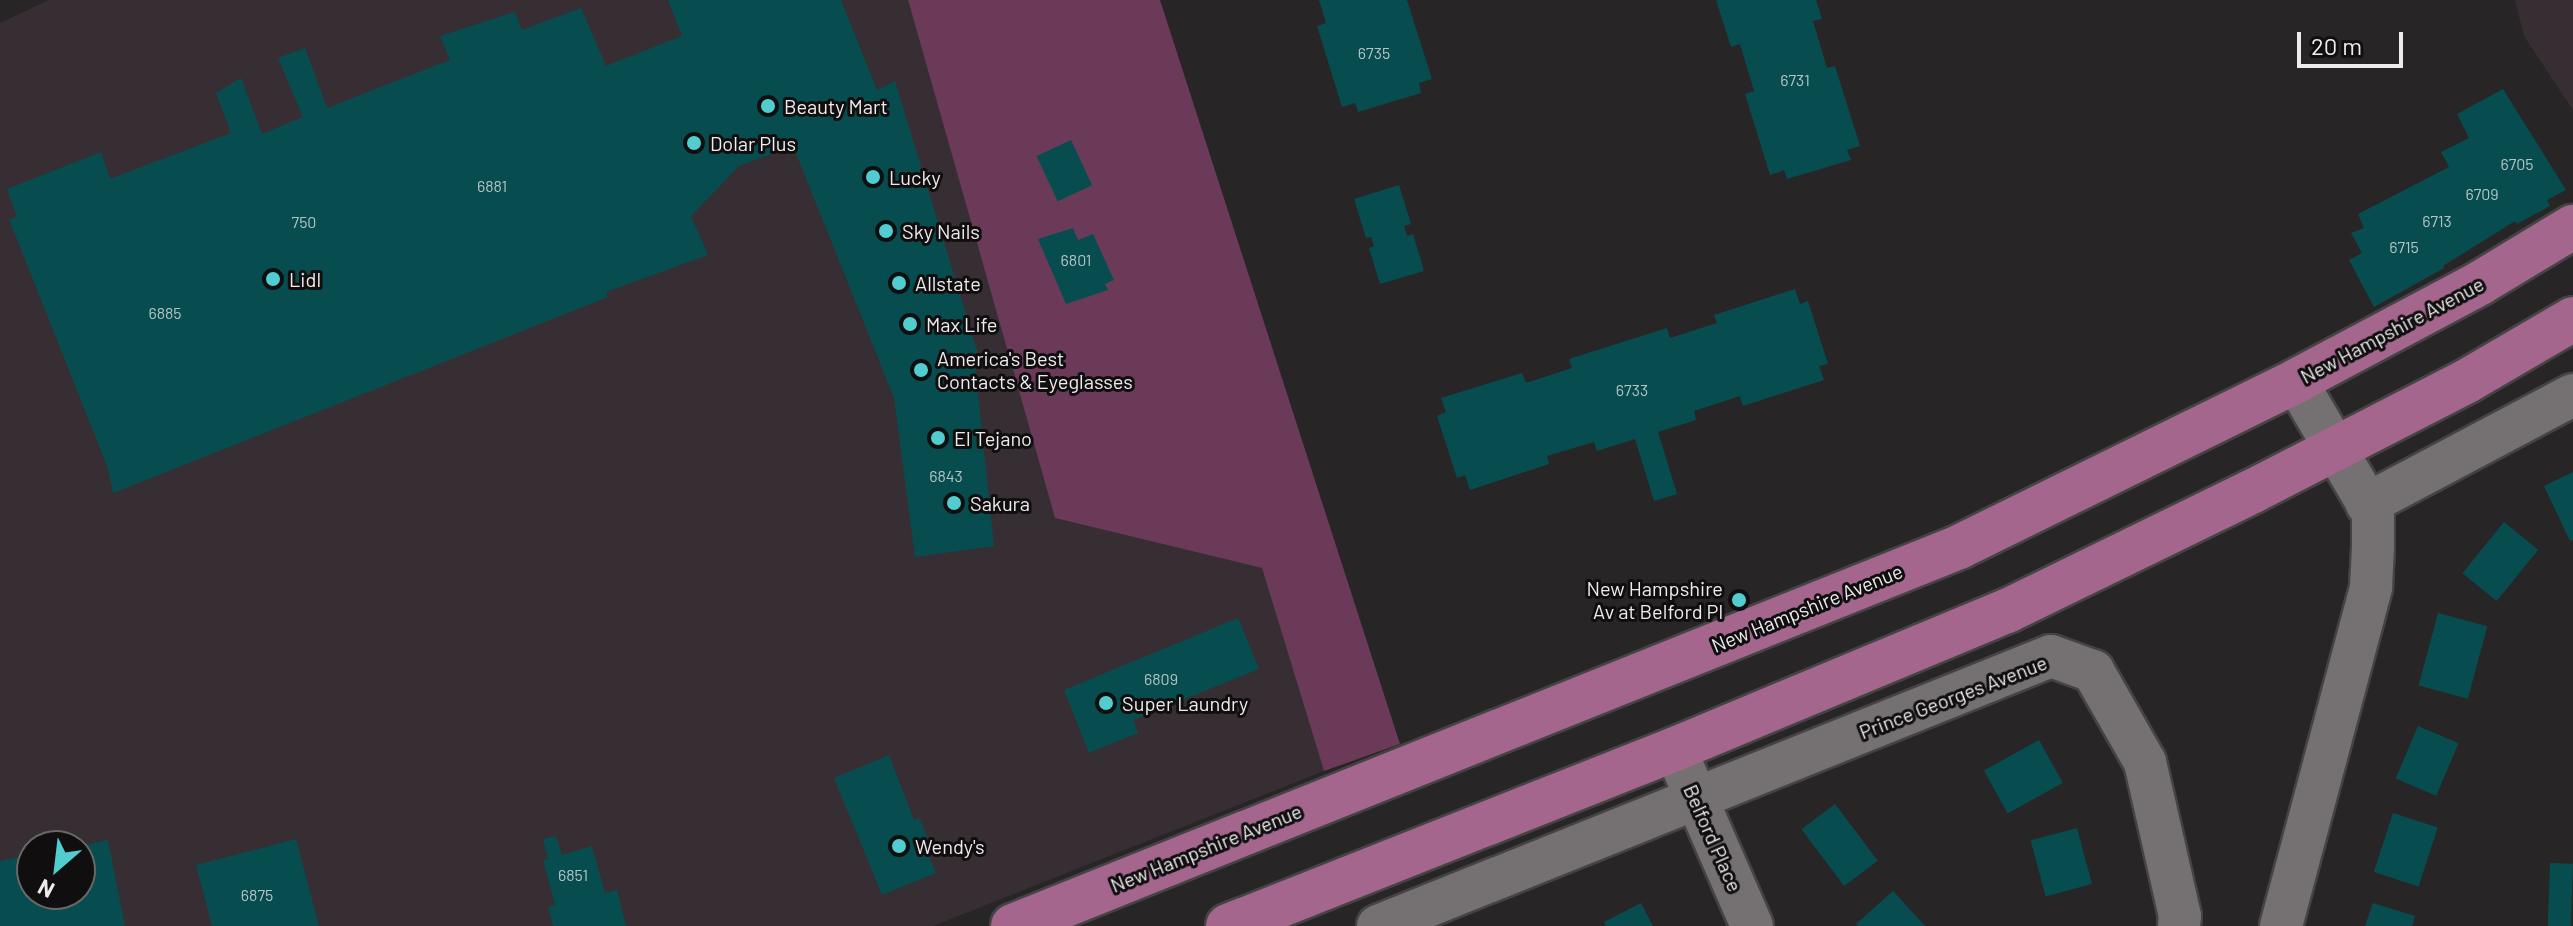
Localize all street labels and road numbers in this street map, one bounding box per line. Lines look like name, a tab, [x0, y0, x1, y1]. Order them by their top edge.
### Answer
street label: New Hampshire Avenue	[2296, 271, 2488, 389]
street label: New Hampshire Avenue	[1708, 559, 1906, 657]
street label: Prince Georges Avenue	[1856, 650, 2050, 744]
street label: Belford Place	[1679, 781, 1747, 895]
street label: New Hampshire Avenue	[1107, 799, 1305, 897]

